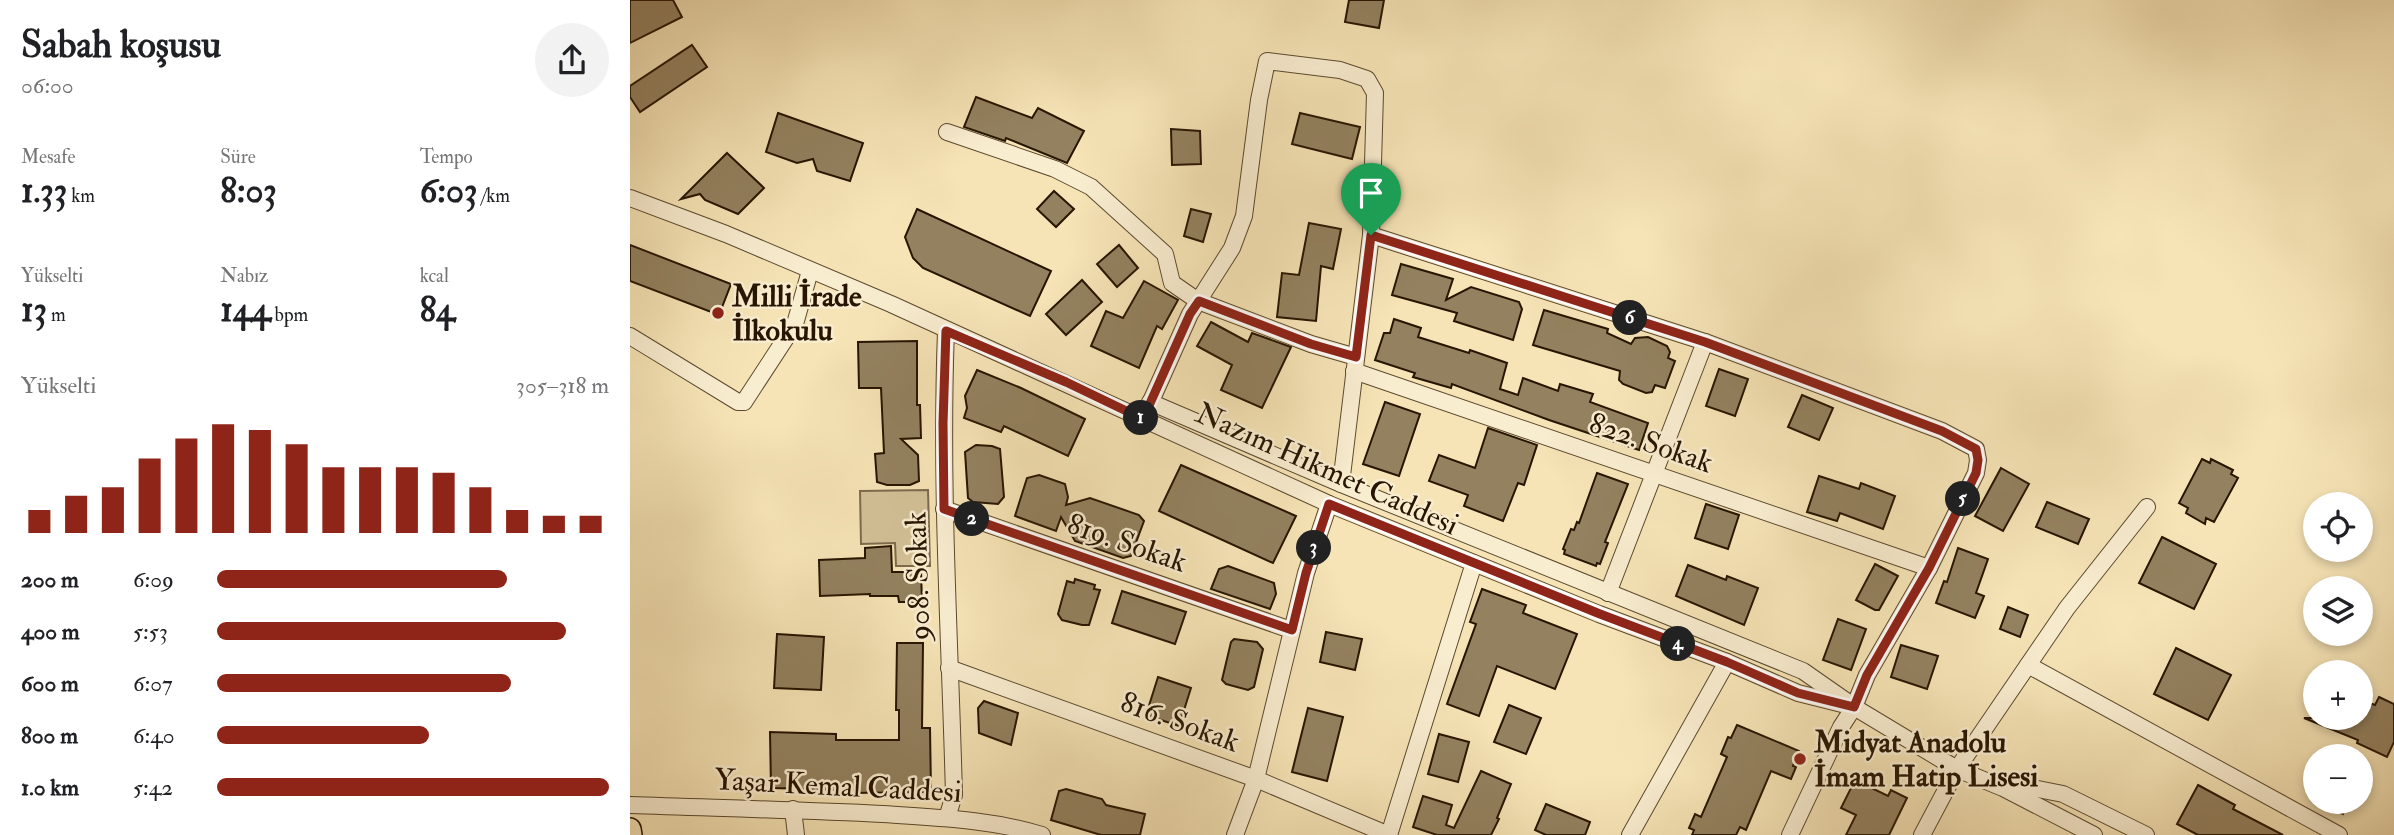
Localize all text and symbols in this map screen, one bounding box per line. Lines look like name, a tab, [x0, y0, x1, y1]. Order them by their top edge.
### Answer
text: Sabah koşusu	[21, 21, 221, 69]
button: share	[535, 23, 609, 97]
text: 06:00	[21, 71, 74, 100]
text: Mesafe	[21, 145, 75, 169]
text: Süre	[220, 145, 256, 169]
text: Tempo	[420, 145, 473, 169]
pin	[1341, 163, 1401, 235]
text: 1.33	[21, 169, 67, 213]
text: 8:03	[220, 169, 277, 213]
text: 6:03	[420, 169, 477, 213]
icon: arrive	[1352, 174, 1390, 212]
text: km	[67, 184, 95, 208]
text: /km	[477, 184, 510, 208]
text: Yükselti	[21, 264, 83, 288]
text: Nabız	[220, 264, 268, 288]
text: kcal	[420, 264, 449, 288]
place label: Milli İrade İlkokulu	[731, 278, 862, 349]
text: 13	[21, 288, 47, 332]
text: 144	[220, 288, 271, 332]
text: 84	[420, 288, 455, 332]
pin: 6	[1612, 300, 1648, 336]
text: m	[47, 303, 66, 327]
text: bpm	[271, 303, 308, 327]
marker: Milli İrade İlkokulu	[710, 305, 726, 321]
text: 6	[1625, 305, 1634, 329]
text: Yükselti	[21, 371, 96, 400]
text: 305–318 m	[516, 371, 609, 400]
street label: Nazım Hikmet Caddesi	[1190, 394, 1464, 544]
pin: 1	[1124, 400, 1158, 436]
text: 1	[1137, 405, 1144, 429]
street label: 822. Sokak	[1584, 405, 1718, 481]
pin: 5	[1946, 482, 1980, 516]
text: 5	[1958, 486, 1967, 510]
map controls	[2303, 492, 2373, 814]
button: locate	[2303, 492, 2373, 562]
pin: 2	[954, 502, 990, 536]
street label: 819. Sokak	[1062, 505, 1192, 581]
text: 2	[967, 506, 976, 530]
street label: 908. Sokak	[897, 511, 939, 643]
pin: 3	[1296, 530, 1332, 566]
text: 3	[1310, 535, 1317, 559]
text: 200 m	[21, 565, 79, 594]
text: 6:09	[133, 565, 174, 594]
button: layers	[2303, 576, 2373, 646]
text: 400 m	[21, 617, 80, 646]
text: 5:53	[133, 617, 168, 646]
pin: 4	[1660, 626, 1696, 662]
text: 4	[1672, 631, 1683, 655]
button: +	[2303, 660, 2373, 730]
text: 600 m	[21, 669, 79, 698]
text: 6:07	[133, 669, 173, 698]
street label: 816. Sokak	[1116, 683, 1244, 761]
text: 800 m	[21, 721, 78, 750]
text: 6:40	[133, 721, 174, 750]
place label: Midyat Anadolu İmam Hatip Lisesi	[1813, 724, 2038, 795]
button: −	[2303, 744, 2373, 814]
marker: Midyat Anadolu İmam Hatip Lisesi	[1792, 751, 1808, 767]
street label: Yaşar Kemal Caddesi	[713, 761, 963, 811]
text: 1.0 km	[21, 773, 79, 802]
text: 5:42	[133, 773, 173, 802]

